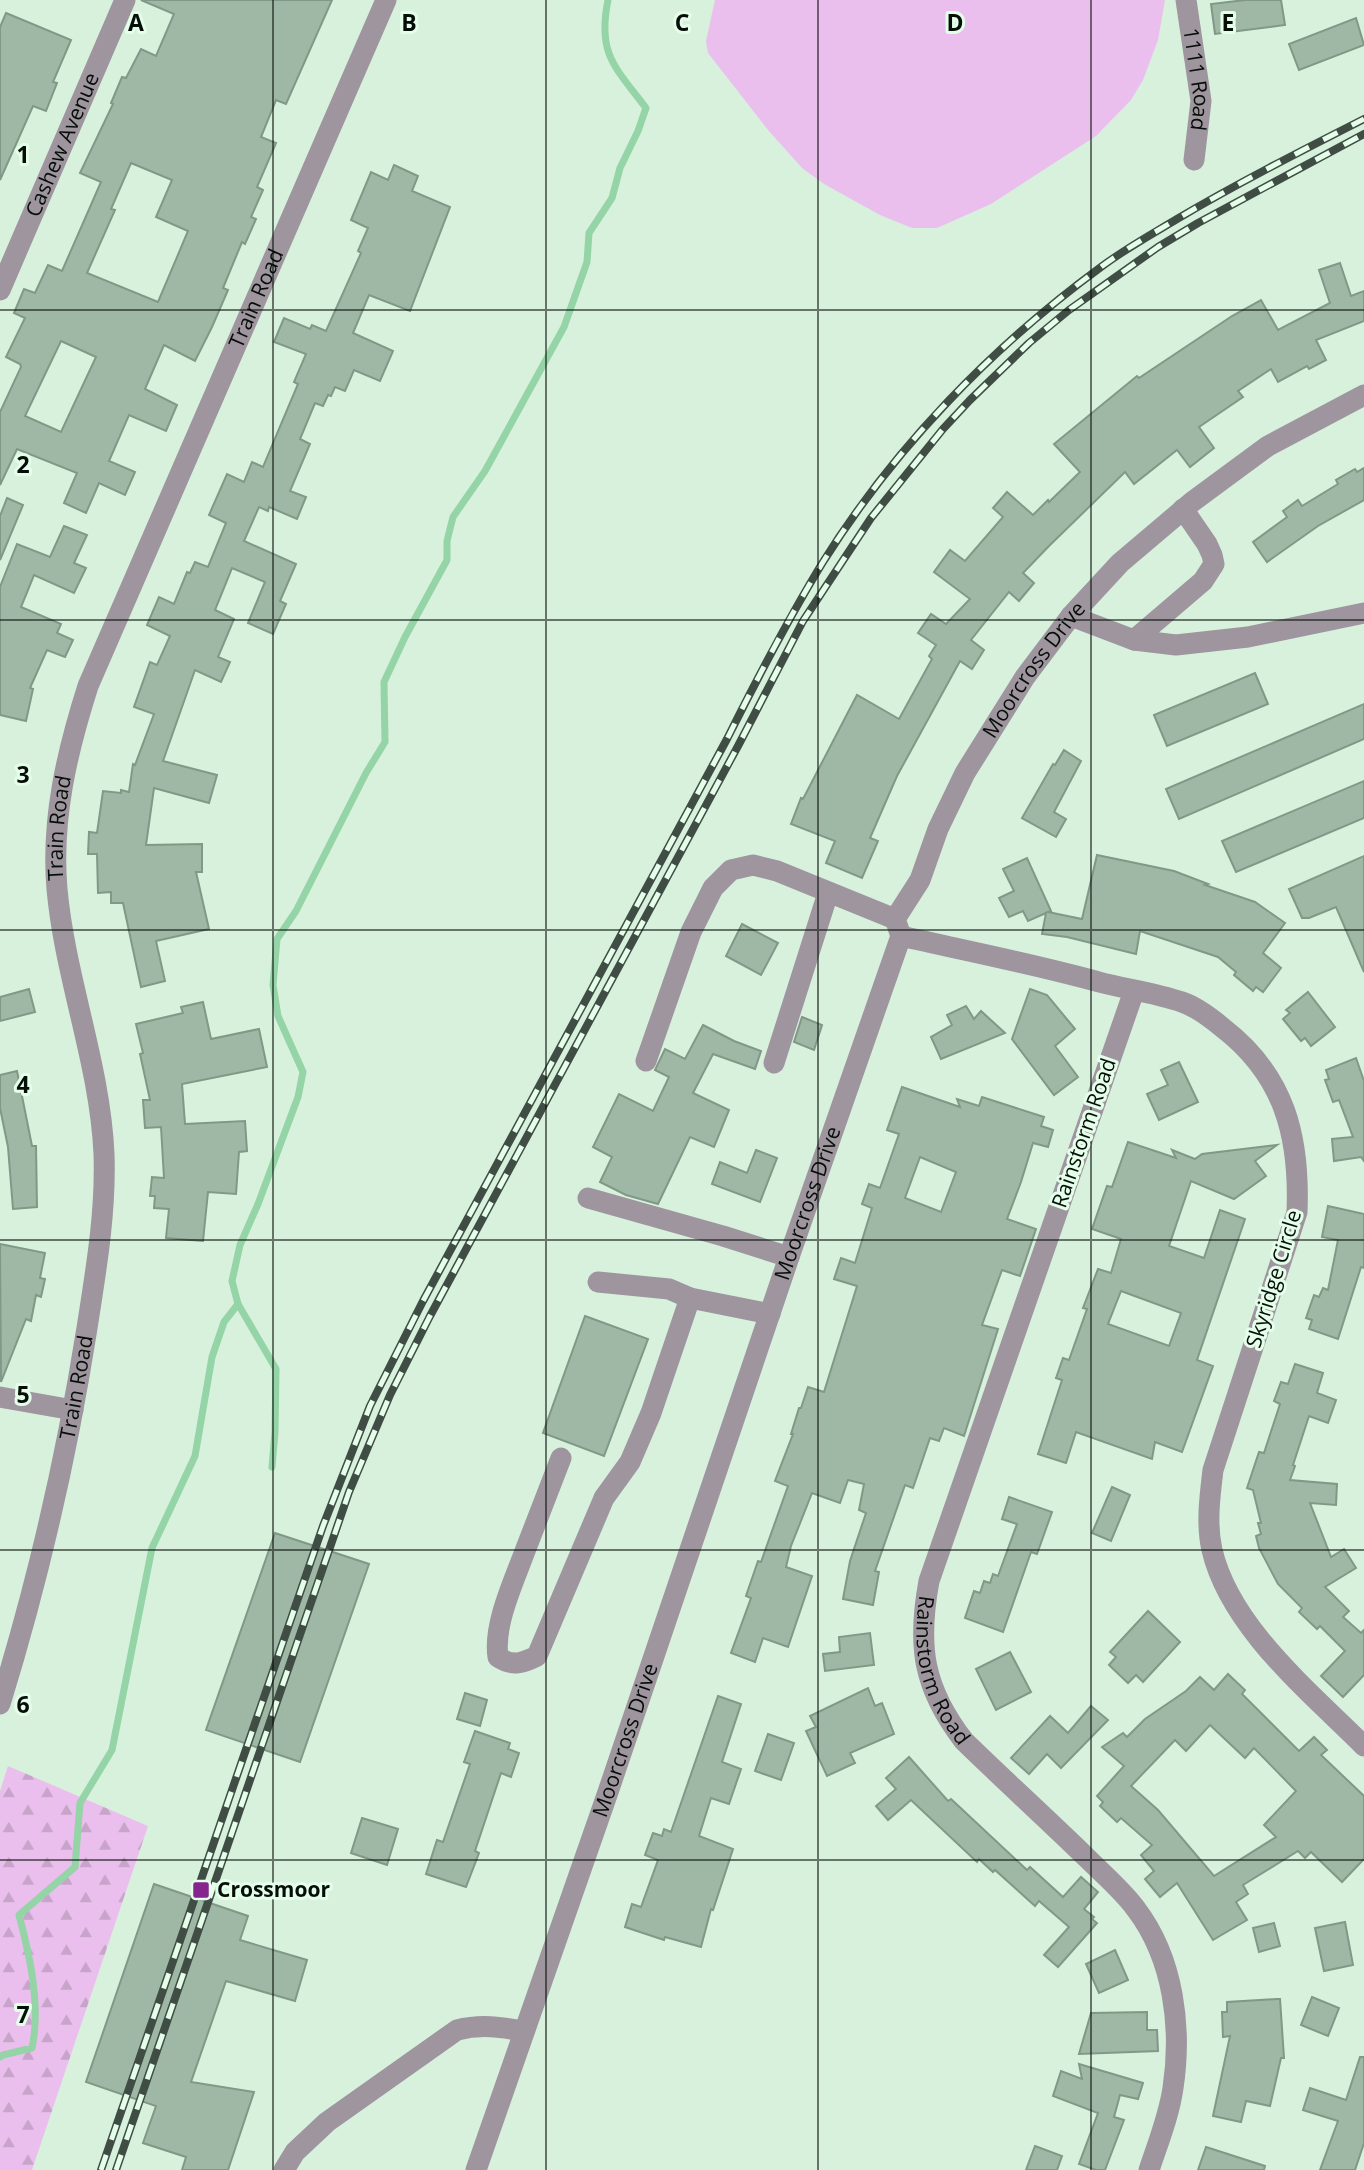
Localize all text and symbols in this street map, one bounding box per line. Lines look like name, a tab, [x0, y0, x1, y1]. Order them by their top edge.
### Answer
text: A	[128, 6, 144, 38]
text: B	[401, 6, 417, 38]
text: C	[675, 6, 689, 38]
text: D	[946, 6, 964, 38]
text: E	[1222, 6, 1234, 38]
street label: 1111 Road	[1177, 26, 1217, 132]
street label: Cashew Avenue	[18, 68, 105, 221]
text: 1	[16, 138, 30, 170]
street label: Train Road	[222, 244, 289, 352]
text: 2	[16, 448, 30, 480]
street label: Moorcross Drive	[975, 595, 1091, 743]
text: 3	[16, 758, 30, 790]
street label: Train Road	[41, 773, 77, 881]
street label: Rainstorm Road	[1044, 1054, 1122, 1211]
text: 4	[16, 1068, 30, 1100]
street label: Moorcross Drive	[767, 1122, 847, 1284]
street label: Skyridge Circle	[1239, 1206, 1307, 1351]
street label: Train Road	[52, 1333, 99, 1442]
text: 5	[16, 1378, 30, 1410]
street label: Rainstorm Road	[910, 1594, 977, 1750]
street label: Moorcross Drive	[585, 1659, 664, 1821]
text: 6	[16, 1688, 30, 1720]
place label: Crossmoor	[217, 1875, 330, 1903]
marker: Crossmoor	[191, 1880, 211, 1900]
text: 7	[16, 1998, 30, 2030]

